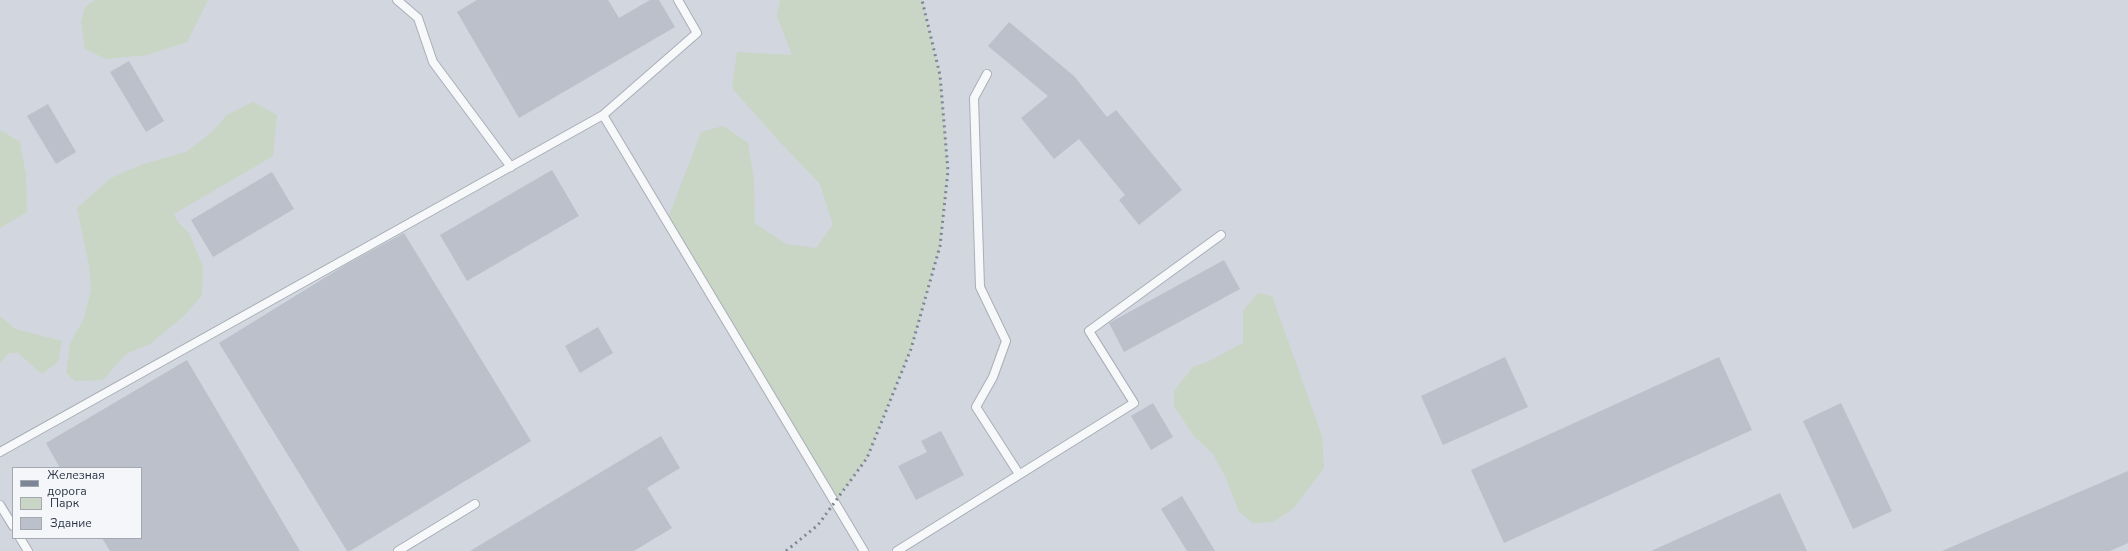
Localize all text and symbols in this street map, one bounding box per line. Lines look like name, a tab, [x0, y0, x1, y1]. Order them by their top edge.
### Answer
legend	[12, 467, 142, 539]
text: Железная дорога	[47, 467, 105, 499]
text: Парк	[50, 495, 79, 511]
text: Здание	[50, 515, 92, 531]

